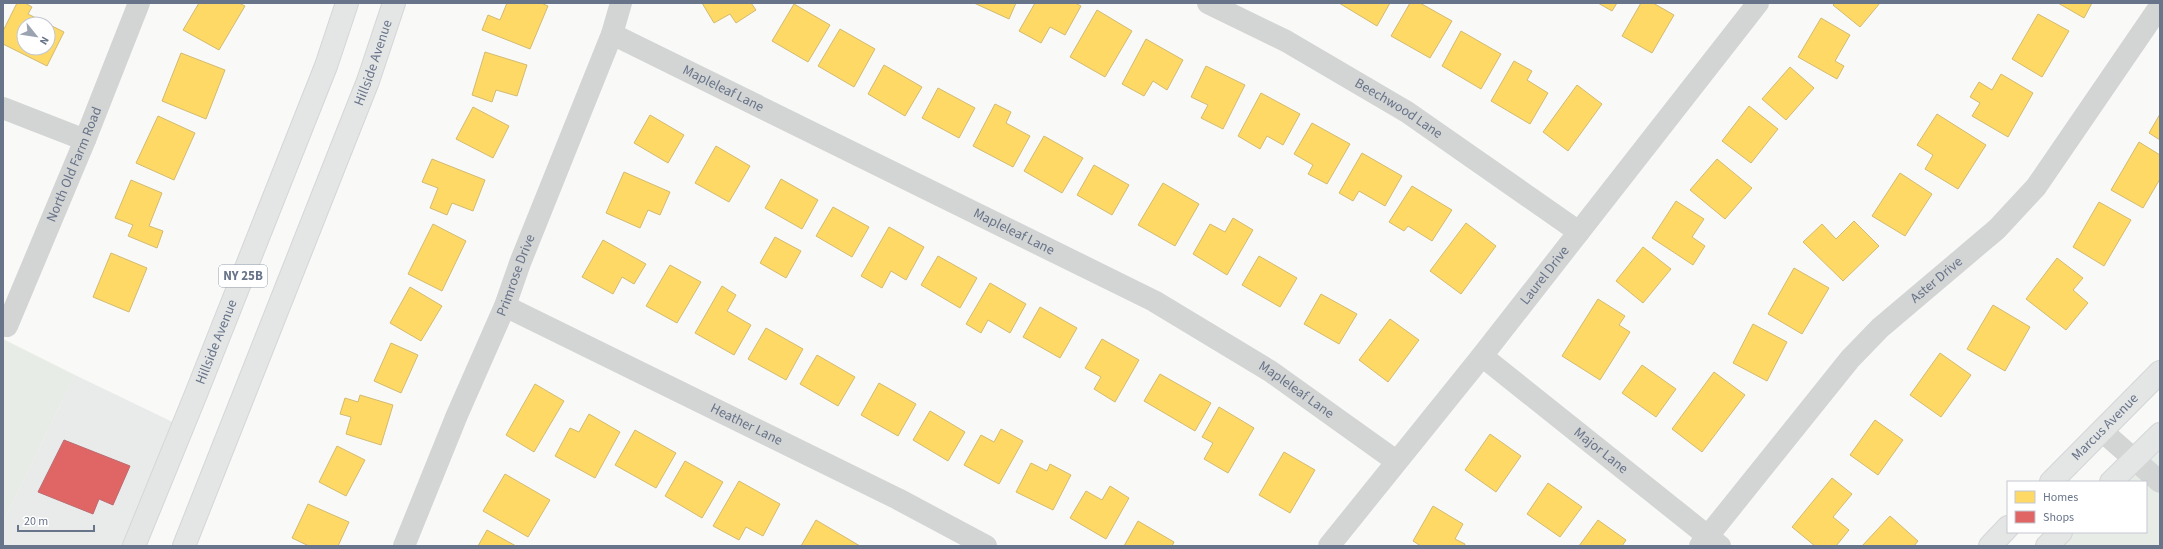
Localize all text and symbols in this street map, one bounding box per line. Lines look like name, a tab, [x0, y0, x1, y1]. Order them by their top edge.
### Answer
north arrow	[16, 16, 56, 56]
street label: Hillside Avenue	[349, 17, 398, 109]
text: N	[36, 34, 53, 48]
street label: Mapleleaf Lane	[679, 60, 767, 117]
street label: Beechwood Lane	[1351, 73, 1447, 144]
street label: North Old Farm Road	[42, 104, 107, 225]
street label: Mapleleaf Lane	[970, 203, 1058, 260]
street label: Primrose Drive	[492, 231, 541, 320]
street label: Laurel Drive	[1515, 242, 1574, 309]
street label: Aster Drive	[1906, 252, 1967, 308]
road number: NY 25B	[219, 265, 267, 287]
street label: Hillside Avenue	[191, 297, 242, 388]
street label: Mapleleaf Lane	[1255, 356, 1338, 424]
street label: Marcus Avenue	[2067, 389, 2143, 466]
street label: Heather Lane	[707, 398, 786, 451]
street label: Major Lane	[1569, 423, 1632, 479]
legend	[2007, 481, 2147, 533]
text: Homes	[2043, 489, 2078, 506]
scale bar	[18, 507, 94, 533]
text: Shops	[2043, 509, 2074, 526]
text: 20 m	[24, 513, 48, 530]

